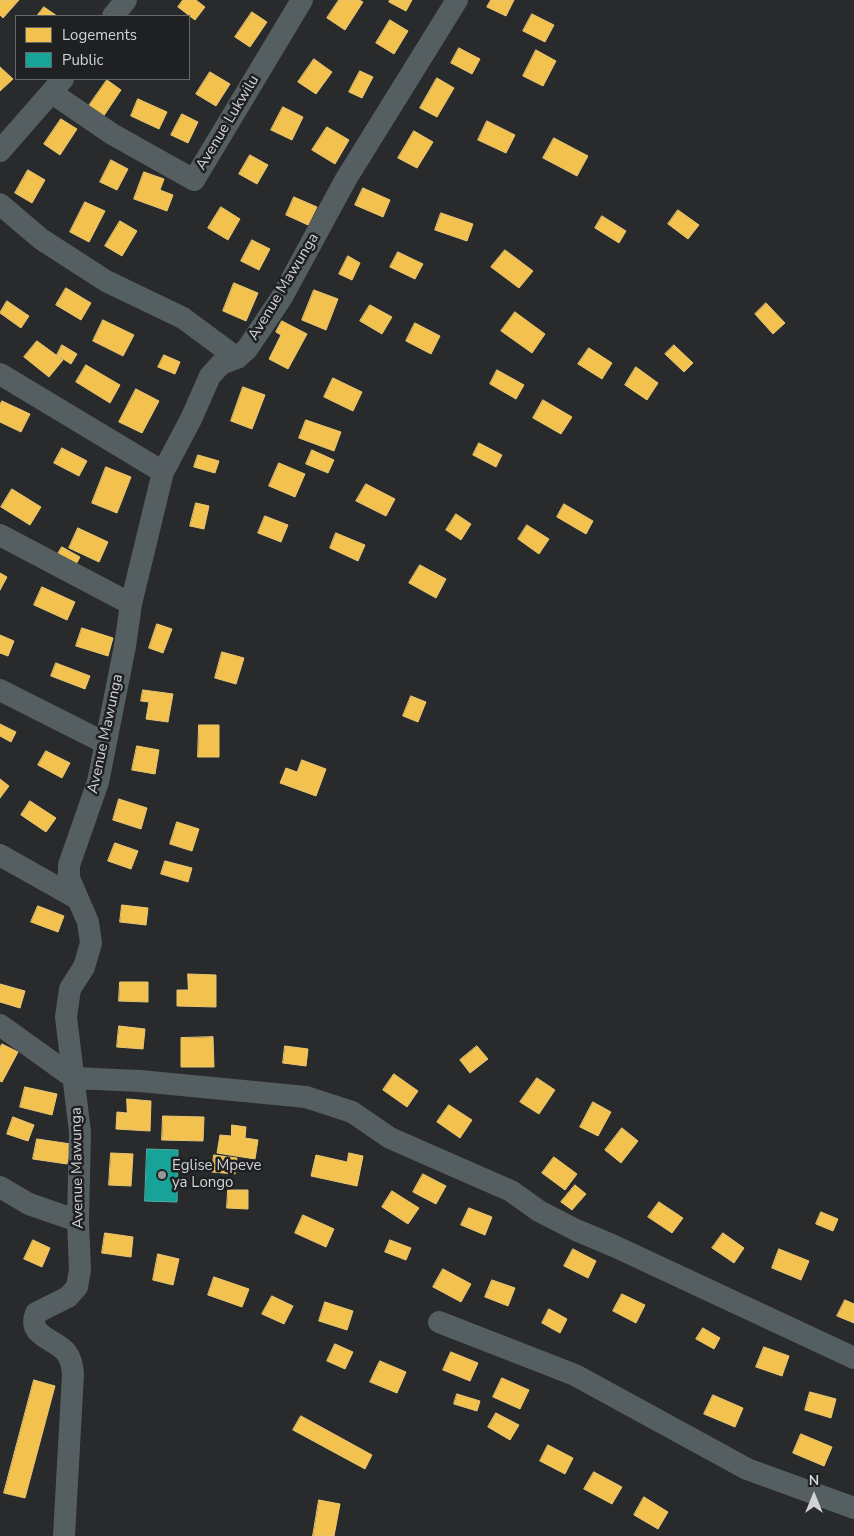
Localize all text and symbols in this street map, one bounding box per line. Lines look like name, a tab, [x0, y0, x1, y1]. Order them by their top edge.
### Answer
legend	[15, 15, 190, 80]
text: Logements	[62, 25, 137, 45]
text: Public	[62, 50, 103, 70]
street label: Avenue Lukwilu	[193, 72, 263, 174]
street label: Avenue Mawunga	[245, 230, 323, 344]
street label: Avenue Mawunga	[85, 673, 127, 795]
street label: Avenue Mawunga	[68, 1107, 88, 1229]
place label: Eglise Mpeve ya Longo	[172, 1157, 261, 1192]
marker: Eglise Mpeve ya Longo	[156, 1169, 168, 1181]
north arrow	[789, 1471, 839, 1521]
text: N	[809, 1471, 819, 1490]

